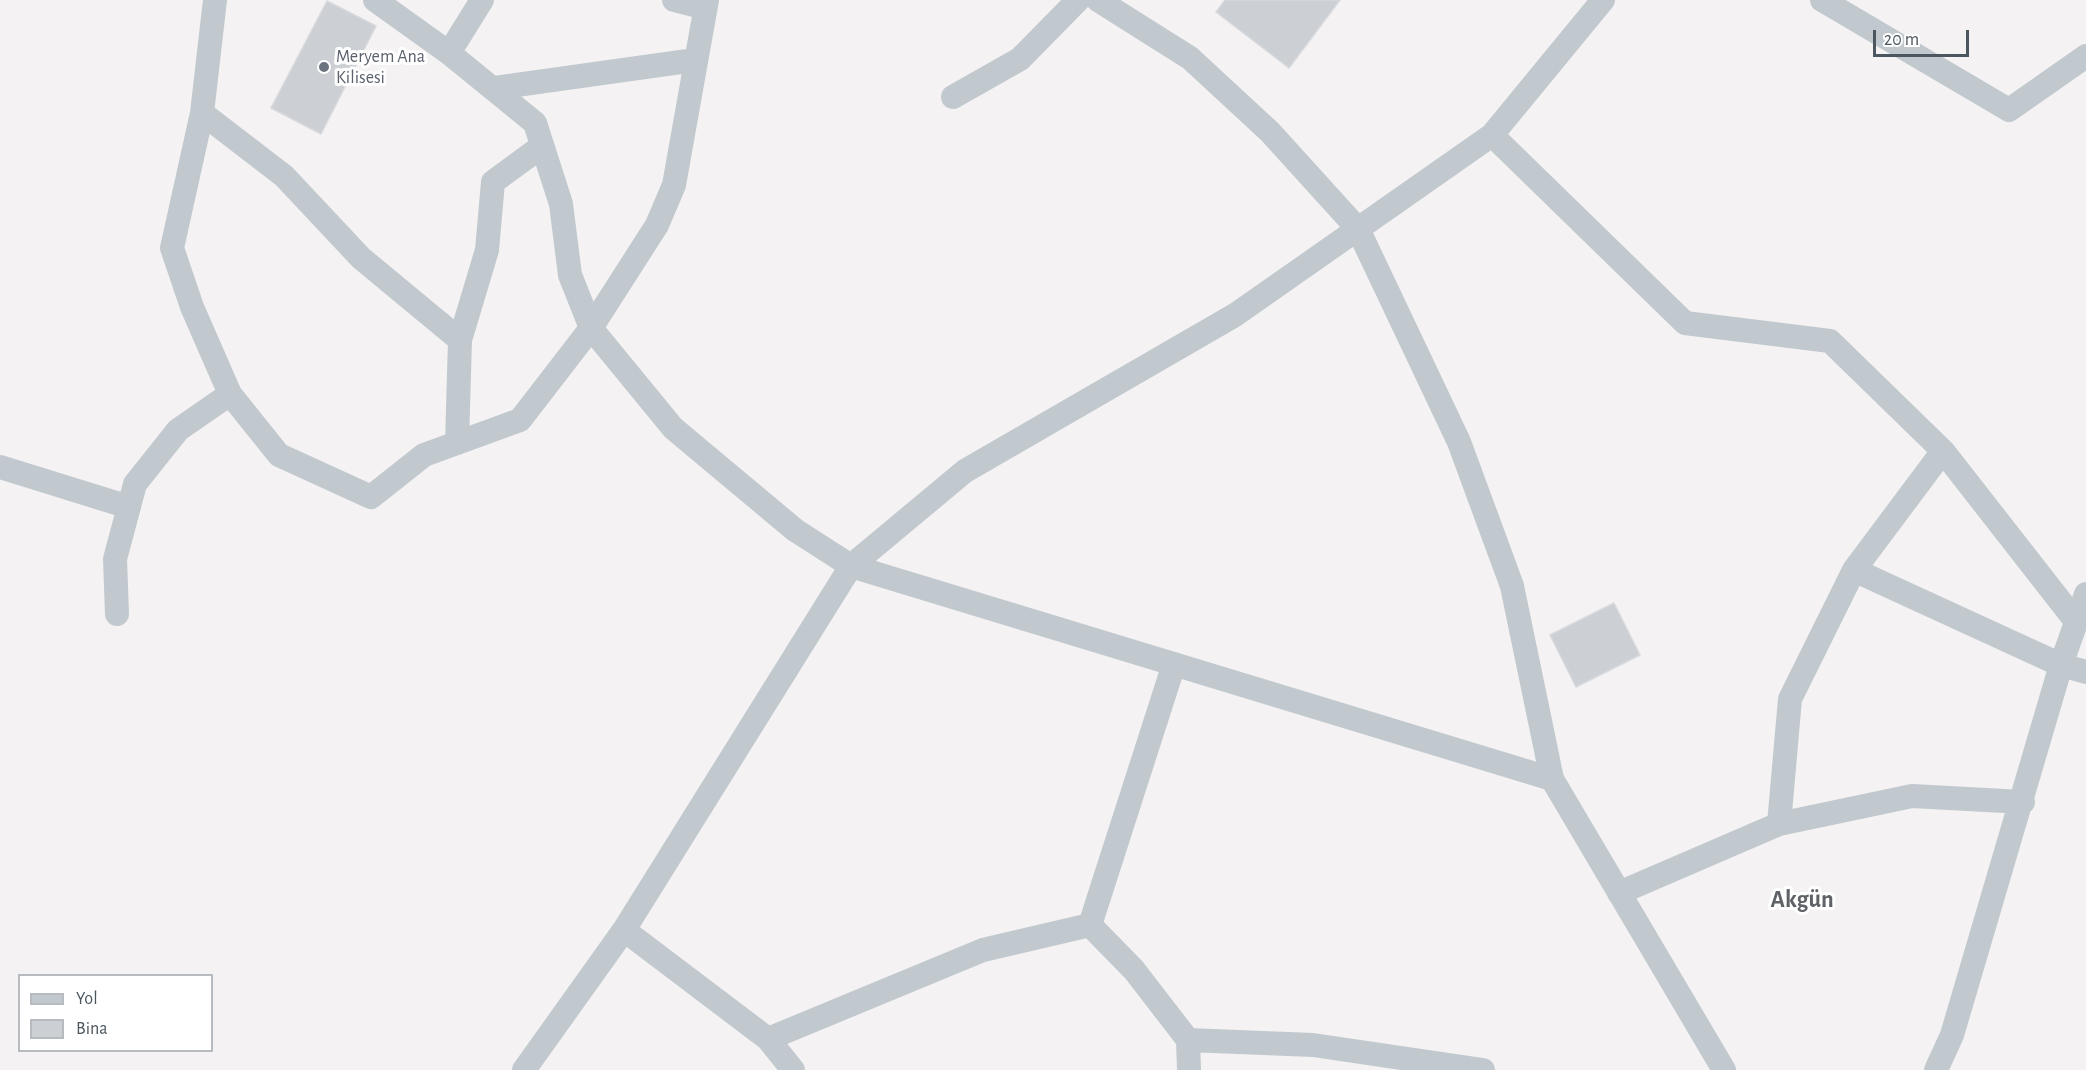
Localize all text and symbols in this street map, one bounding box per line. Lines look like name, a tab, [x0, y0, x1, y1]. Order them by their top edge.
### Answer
scale bar	[1876, 18, 1972, 56]
text: 20 m	[1884, 31, 1919, 49]
place label: Meryem Ana Kilisesi	[336, 46, 425, 88]
marker: Meryem Ana Kilisesi	[317, 60, 331, 74]
district label: Akgün	[1770, 886, 1834, 914]
legend	[18, 974, 213, 1052]
text: Yol	[76, 990, 98, 1008]
text: Bina	[76, 1020, 108, 1038]

